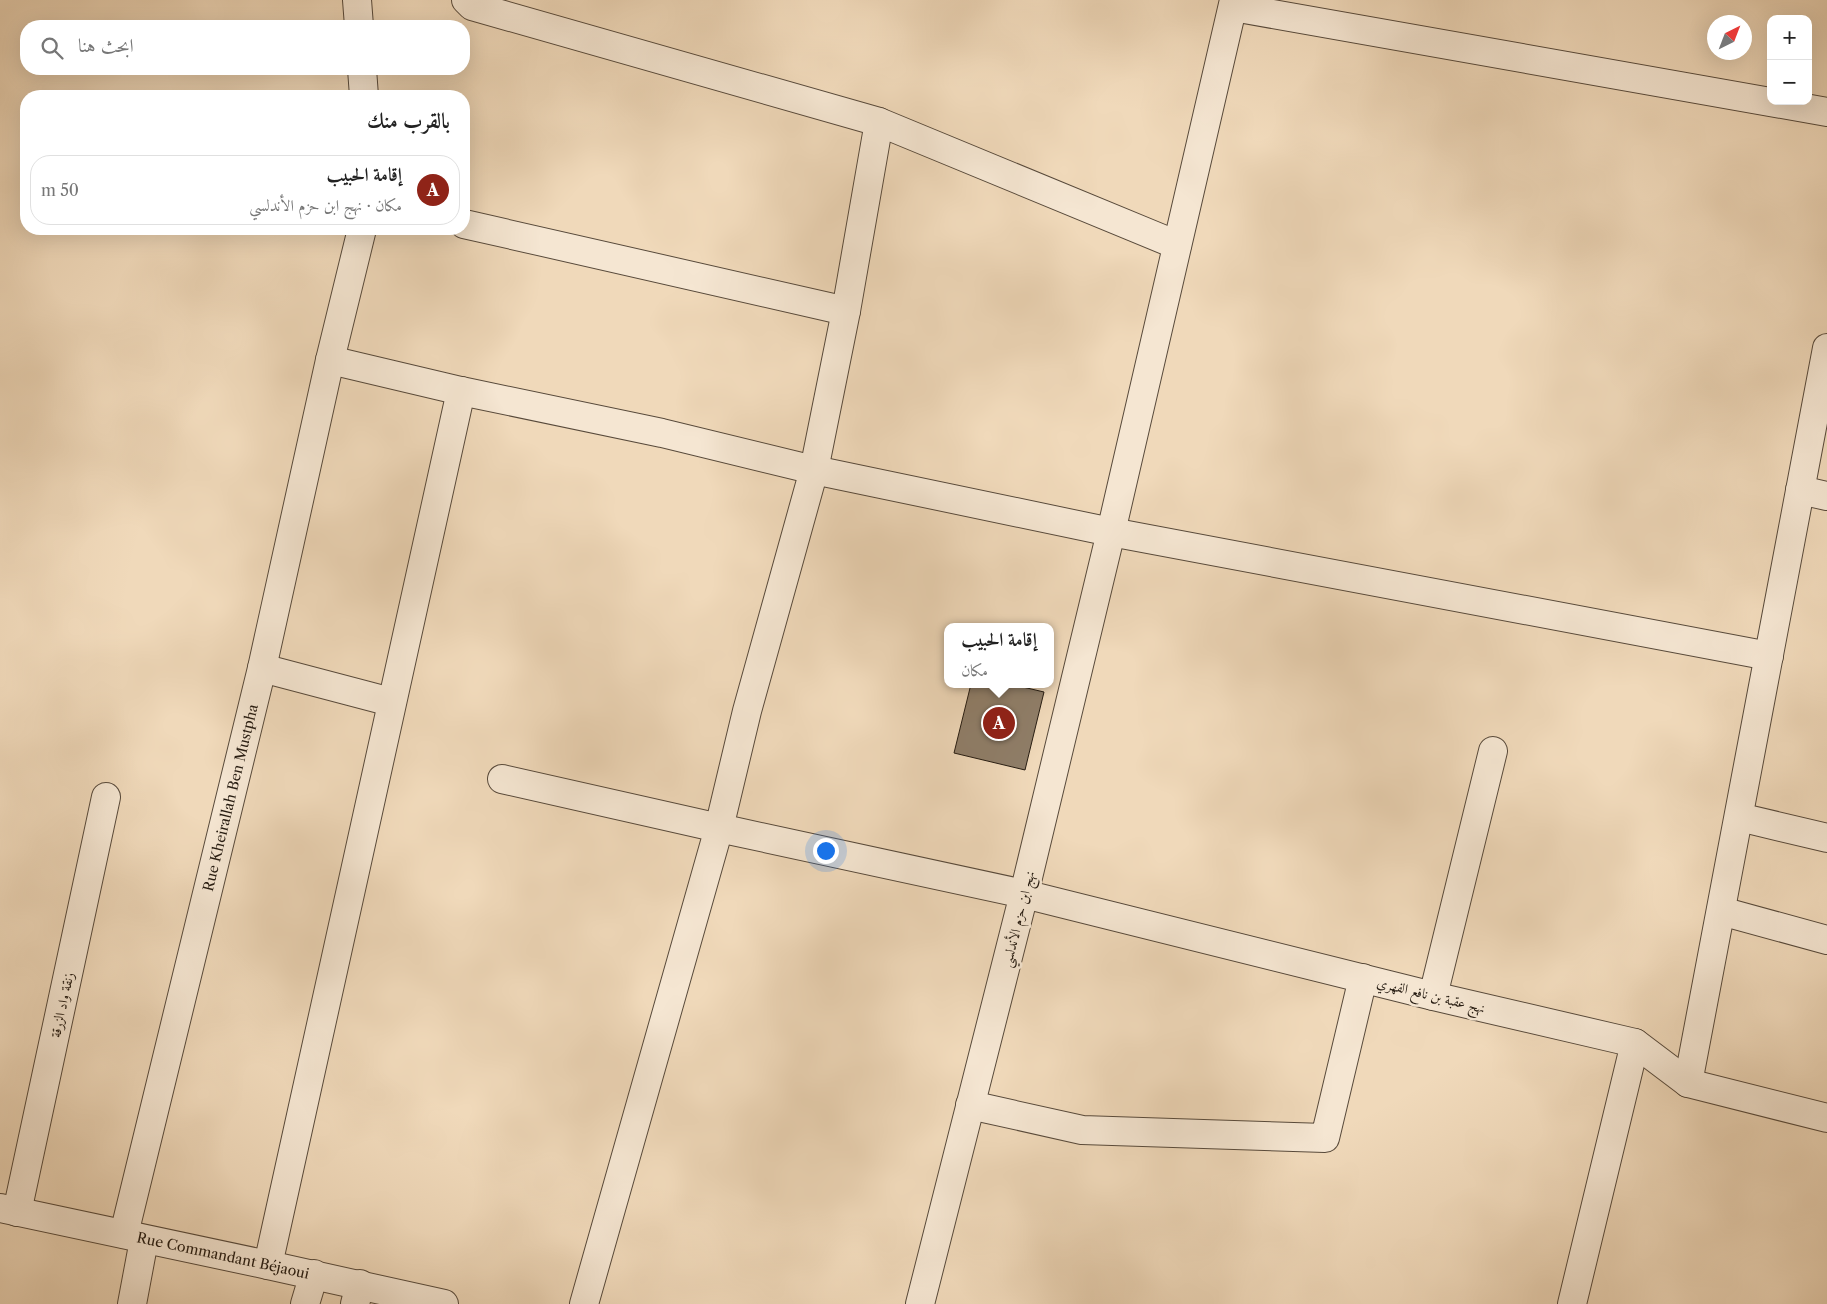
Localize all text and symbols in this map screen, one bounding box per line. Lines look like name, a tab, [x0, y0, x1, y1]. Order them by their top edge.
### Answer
north arrow	[1707, 15, 1752, 60]
map controls	[1767, 15, 1812, 105]
button: +	[1767, 15, 1812, 60]
search box	[20, 20, 470, 75]
icon: search	[38, 34, 66, 62]
text: ابحث هنا	[78, 34, 134, 57]
button: −	[1767, 60, 1812, 105]
text: بالقرب منك	[367, 108, 450, 133]
text: إقامة الحبيب	[326, 163, 402, 186]
text: 50 m	[41, 180, 79, 200]
text: A	[427, 180, 439, 200]
text: مكان · نهج ابن حزم الأندلسي	[249, 195, 402, 215]
popup	[944, 623, 1054, 688]
text: إقامة الحبيب	[961, 628, 1037, 651]
text: مكان	[961, 660, 988, 680]
street label: Rue Kheirallah Ben Mustpha	[199, 702, 262, 893]
pin: A	[983, 704, 1015, 742]
your location	[813, 838, 839, 864]
street label: نهج ابن حزم الأندلسي	[996, 869, 1044, 970]
street label: زنقة واد الزرقة	[46, 971, 78, 1039]
street label: نهج عقبة بن نافع الفهري	[1374, 973, 1487, 1022]
street label: Rue Commandant Béjaoui	[135, 1228, 311, 1283]

